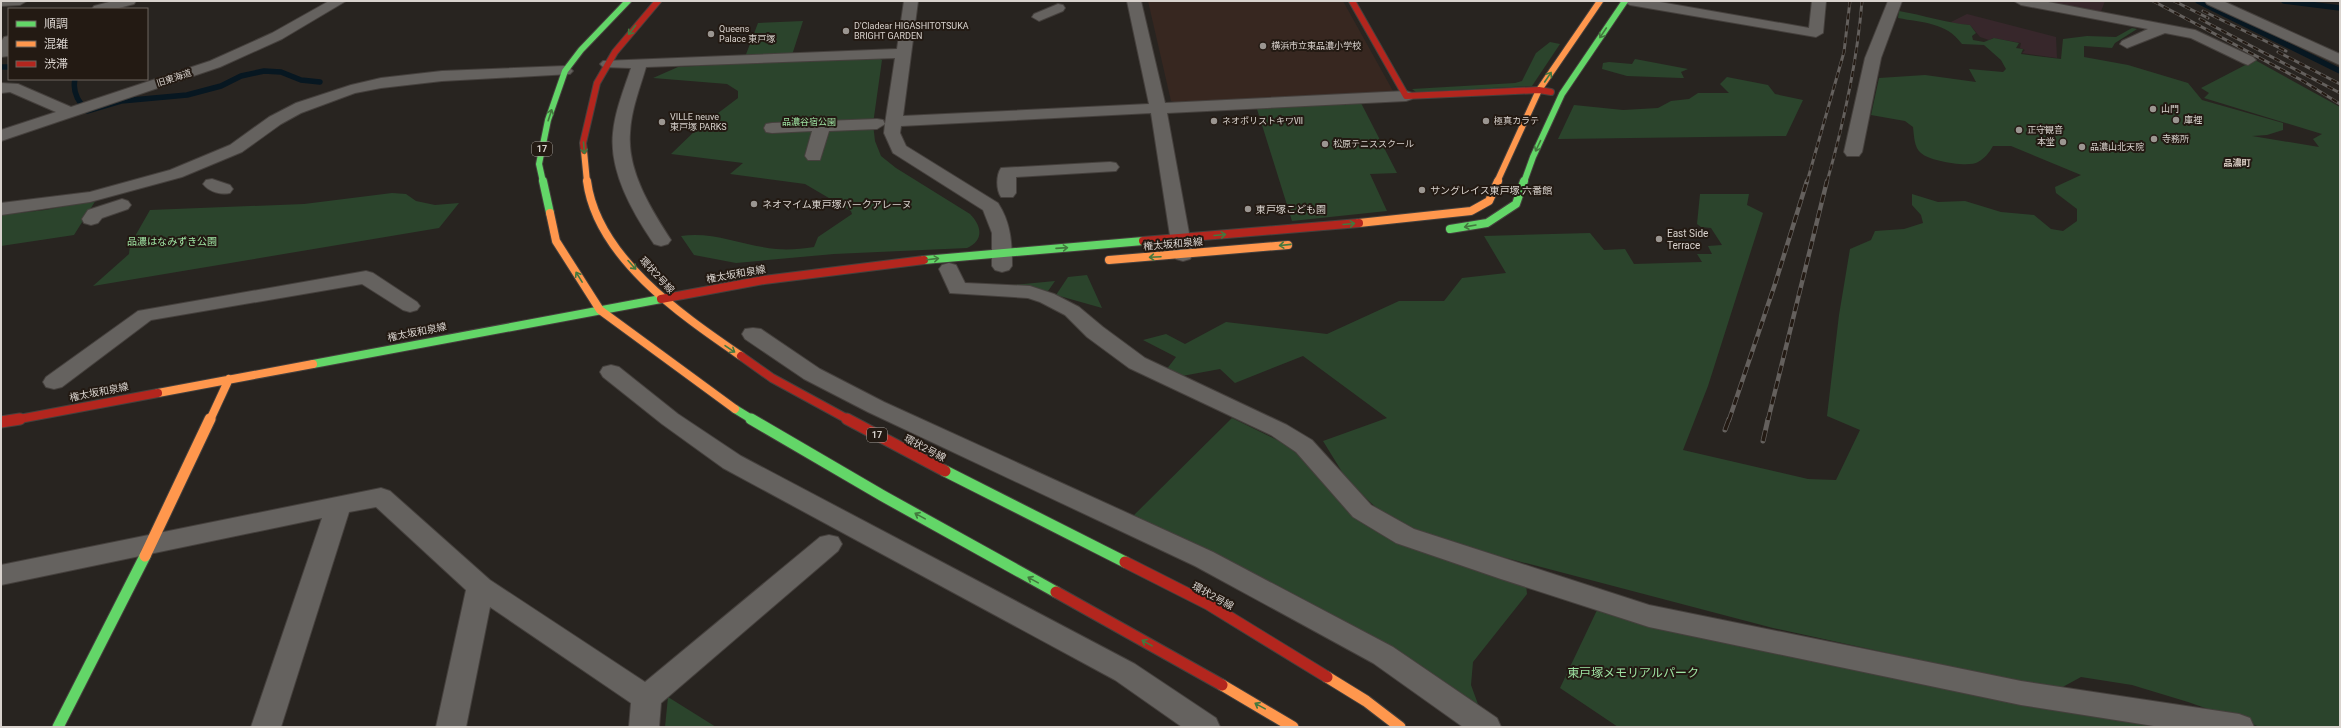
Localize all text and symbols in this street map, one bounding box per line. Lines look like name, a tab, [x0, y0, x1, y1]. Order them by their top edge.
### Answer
legend	[8, 8, 148, 80]
text: 順調	[44, 17, 68, 31]
place label: D'Cladear HIGASHITOTSUKA BRIGHT GARDEN	[854, 21, 969, 41]
place label: Queens Palace 東戸塚	[719, 24, 775, 44]
one-way arrow	[628, 25, 637, 35]
marker: D'Cladear HIGASHITOTSUKA BRIGHT GARDEN	[841, 26, 851, 36]
one-way arrow	[1599, 28, 1607, 39]
marker: Queens Palace 東戸塚	[706, 29, 716, 39]
text: 混雑	[44, 37, 68, 51]
marker: 横浜市立東品濃小学校	[1258, 41, 1268, 51]
place label: 横浜市立東品濃小学校	[1271, 41, 1361, 51]
text: 渋滞	[44, 57, 68, 71]
street label: 旧東海道	[155, 68, 193, 88]
one-way arrow	[1544, 72, 1552, 83]
marker: 山門	[2148, 104, 2158, 114]
place label: 山門	[2161, 104, 2179, 114]
one-way arrow	[547, 109, 555, 121]
place label: VILLE neuve 東戸塚 PARKS	[670, 112, 727, 132]
marker: 庫裡	[2171, 115, 2181, 125]
place label: 庫裡	[2184, 115, 2202, 125]
marker: ネオポリストキワⅦ	[1209, 116, 1219, 126]
place label: ネオポリストキワⅦ	[1222, 116, 1303, 126]
marker: 極真カラテ	[1481, 116, 1491, 126]
place label: 極真カラテ	[1494, 116, 1539, 126]
marker: VILLE neuve 東戸塚 PARKS	[657, 117, 667, 127]
park label: 品濃谷宿公園	[782, 117, 836, 127]
marker: 正守観音	[2014, 125, 2024, 135]
place label: 正守観音	[2027, 125, 2063, 135]
marker: 寺務所	[2149, 134, 2159, 144]
place label: 寺務所	[2162, 134, 2189, 144]
place label: 本堂	[2037, 137, 2055, 147]
marker: 本堂	[2058, 137, 2068, 147]
marker: 松原テニススクール	[1320, 139, 1330, 149]
place label: 松原テニススクール	[1333, 139, 1414, 149]
one-way arrow	[1534, 139, 1541, 151]
one-way arrow	[581, 141, 588, 154]
road number: 17	[532, 142, 552, 156]
marker: 品濃山北天院	[2077, 142, 2087, 152]
place label: 品濃山北天院	[2090, 142, 2144, 152]
district label: 品濃町	[2223, 158, 2251, 168]
marker: サングレイス東戸塚 六番館	[1417, 185, 1427, 195]
place label: サングレイス東戸塚 六番館	[1430, 185, 1552, 196]
marker: ネオマイム東戸塚パークアレーヌ	[749, 199, 759, 209]
place label: ネオマイム東戸塚パークアレーヌ	[762, 199, 912, 210]
marker: 東戸塚こども園	[1243, 204, 1253, 214]
place label: 東戸塚こども園	[1256, 204, 1326, 215]
one-way arrow	[1342, 220, 1355, 228]
one-way arrow	[1464, 222, 1477, 230]
place label: East Side Terrace	[1667, 228, 1708, 251]
one-way arrow	[1213, 232, 1226, 239]
marker: East Side Terrace	[1654, 234, 1664, 244]
park label: 品濃はなみずき公園	[127, 236, 217, 247]
street label: 権太坂和泉線	[1143, 236, 1203, 252]
one-way arrow	[1279, 241, 1292, 249]
one-way arrow	[1055, 245, 1068, 252]
one-way arrow	[1149, 253, 1162, 260]
street label: 環状2号線	[637, 255, 677, 295]
one-way arrow	[926, 255, 939, 263]
one-way arrow	[627, 260, 637, 270]
street label: 権太坂和泉線	[706, 263, 766, 285]
one-way arrow	[575, 272, 583, 283]
street label: 権太坂和泉線	[387, 321, 447, 343]
one-way arrow	[724, 345, 735, 353]
street label: 権太坂和泉線	[69, 381, 129, 403]
road number: 17	[867, 428, 887, 442]
street label: 環状2号線	[902, 432, 948, 464]
one-way arrow	[914, 512, 926, 520]
one-way arrow	[1027, 575, 1039, 583]
street label: 環状2号線	[1190, 580, 1236, 612]
one-way arrow	[1141, 639, 1153, 646]
park label: 東戸塚メモリアルパーク	[1567, 666, 1699, 680]
one-way arrow	[1254, 702, 1266, 710]

